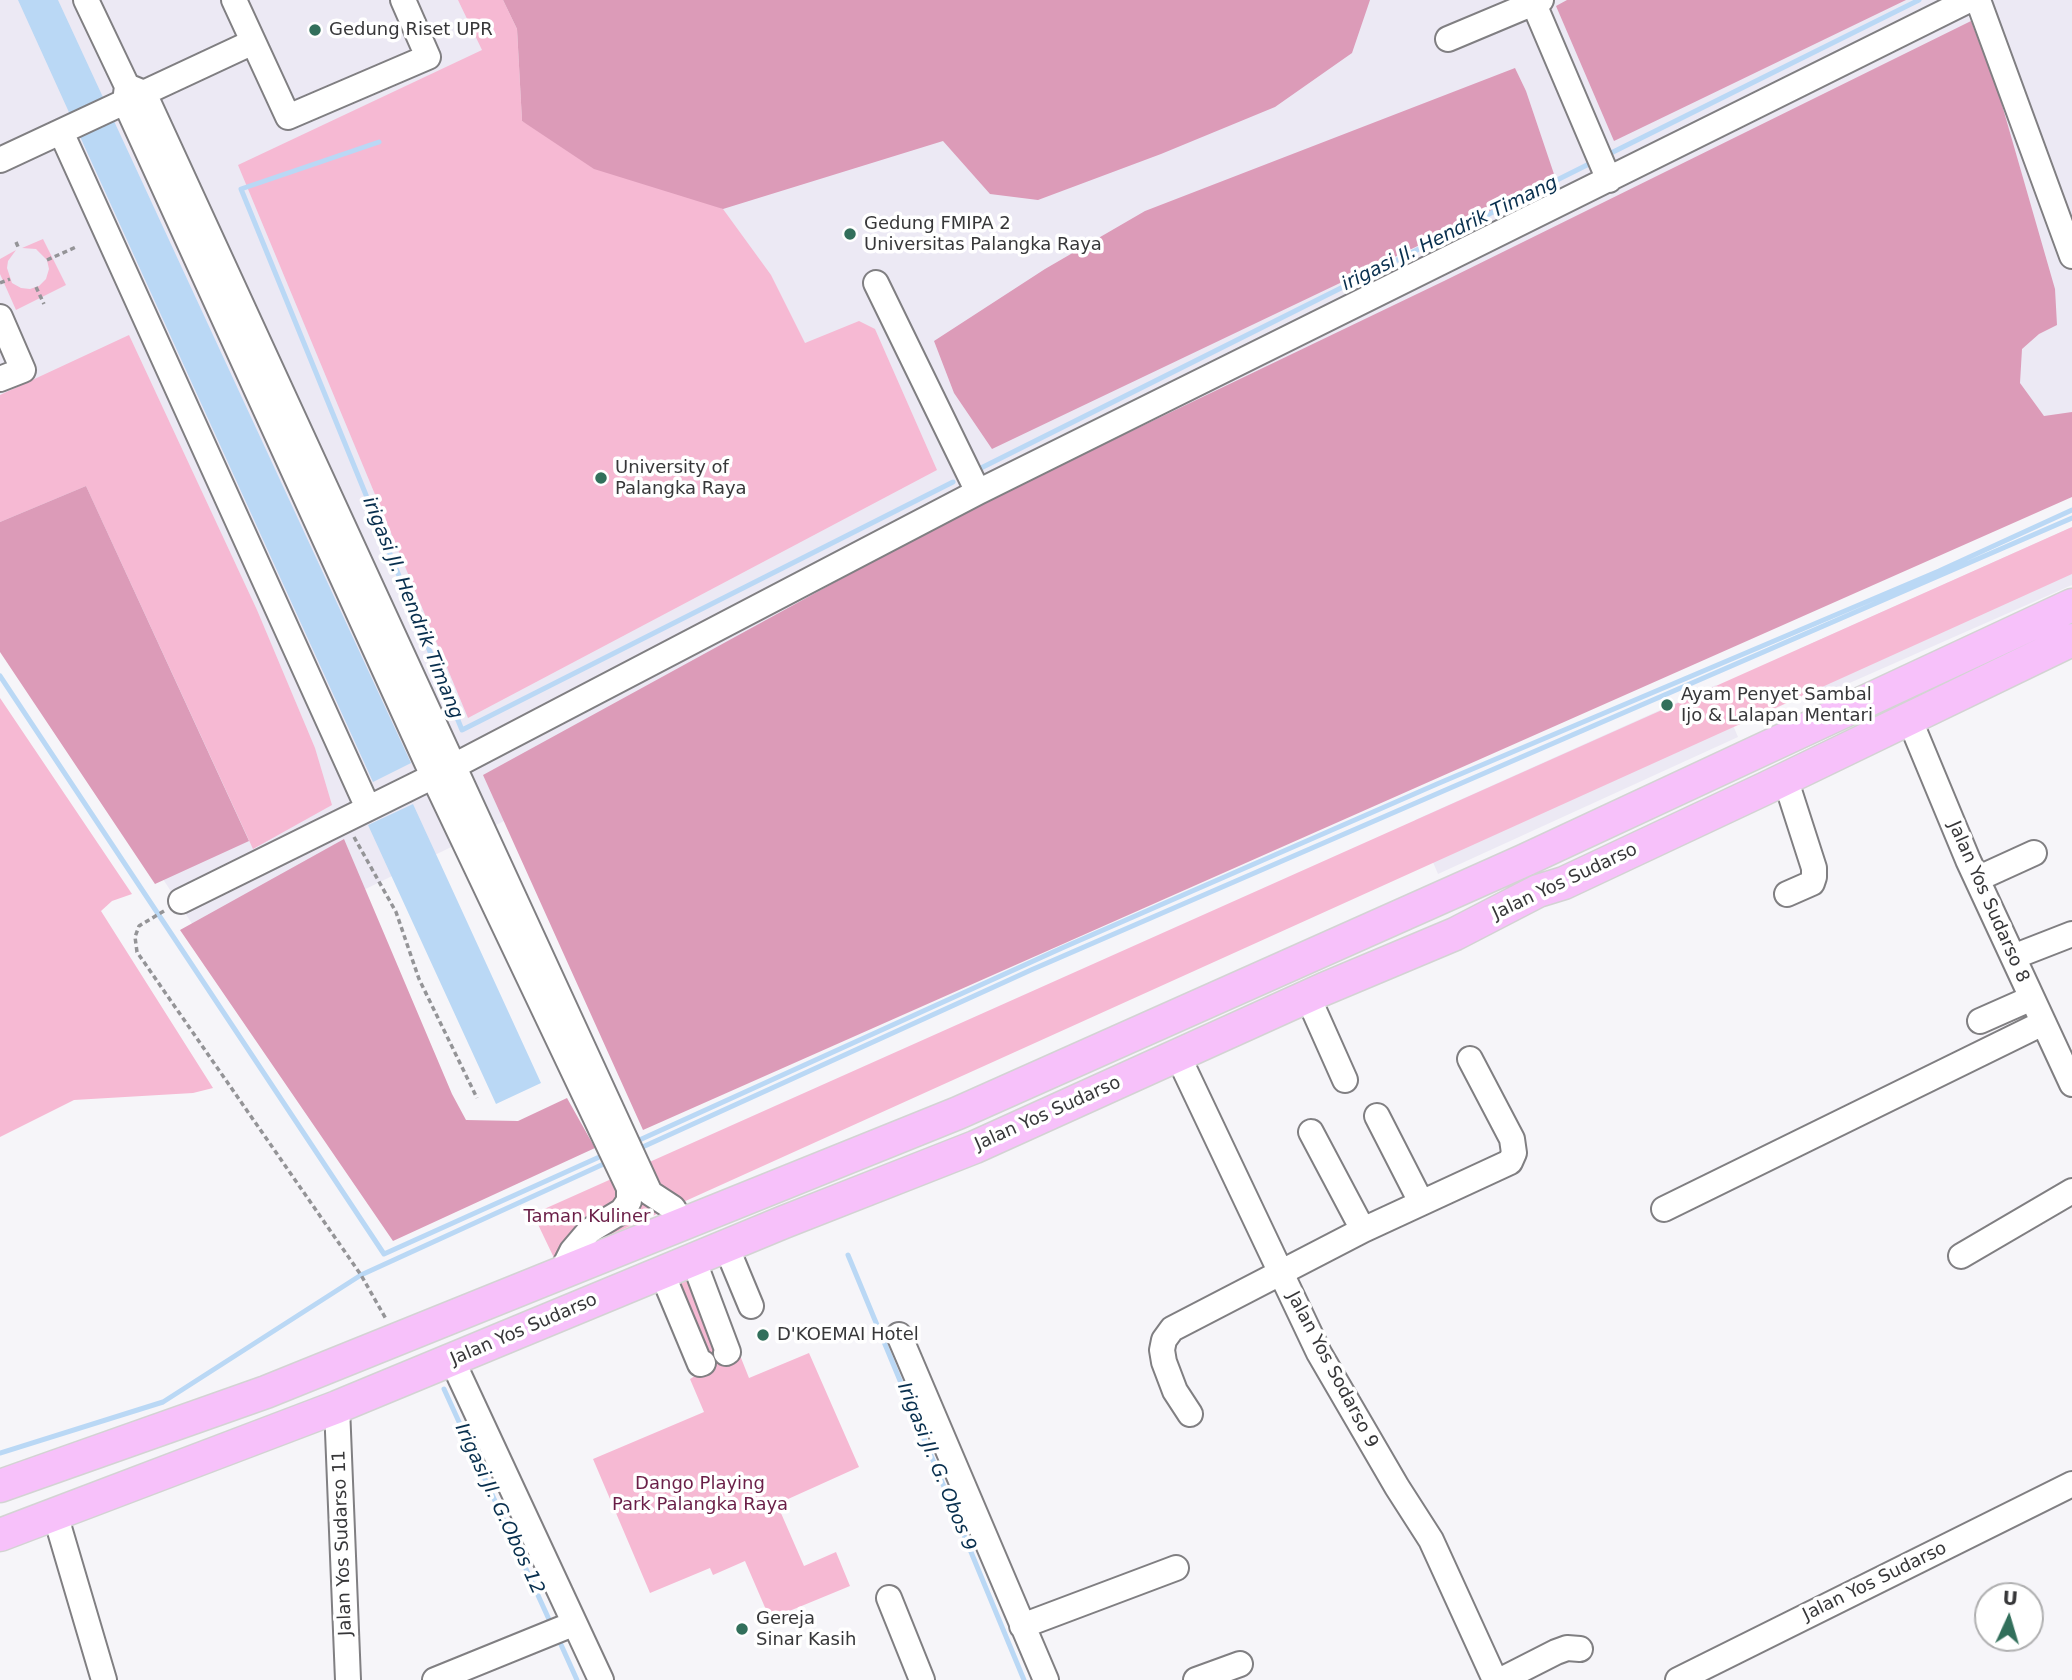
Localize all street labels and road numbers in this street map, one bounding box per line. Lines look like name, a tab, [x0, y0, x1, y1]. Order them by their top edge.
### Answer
street label: Jalan Yos Sudarso 8	[1943, 818, 2033, 986]
street label: Jalan Yos Sudarso	[1489, 839, 1641, 925]
street label: Jalan Yos Sudarso	[972, 1072, 1124, 1156]
street label: Jalan Yos Sodarso 9	[1282, 1288, 1382, 1452]
street label: Jalan Yos Sudarso	[447, 1289, 601, 1371]
street label: Jalan Yos Sudarso 11	[329, 1450, 357, 1636]
street label: Jalan Yos Sudarso	[1800, 1538, 1950, 1626]

